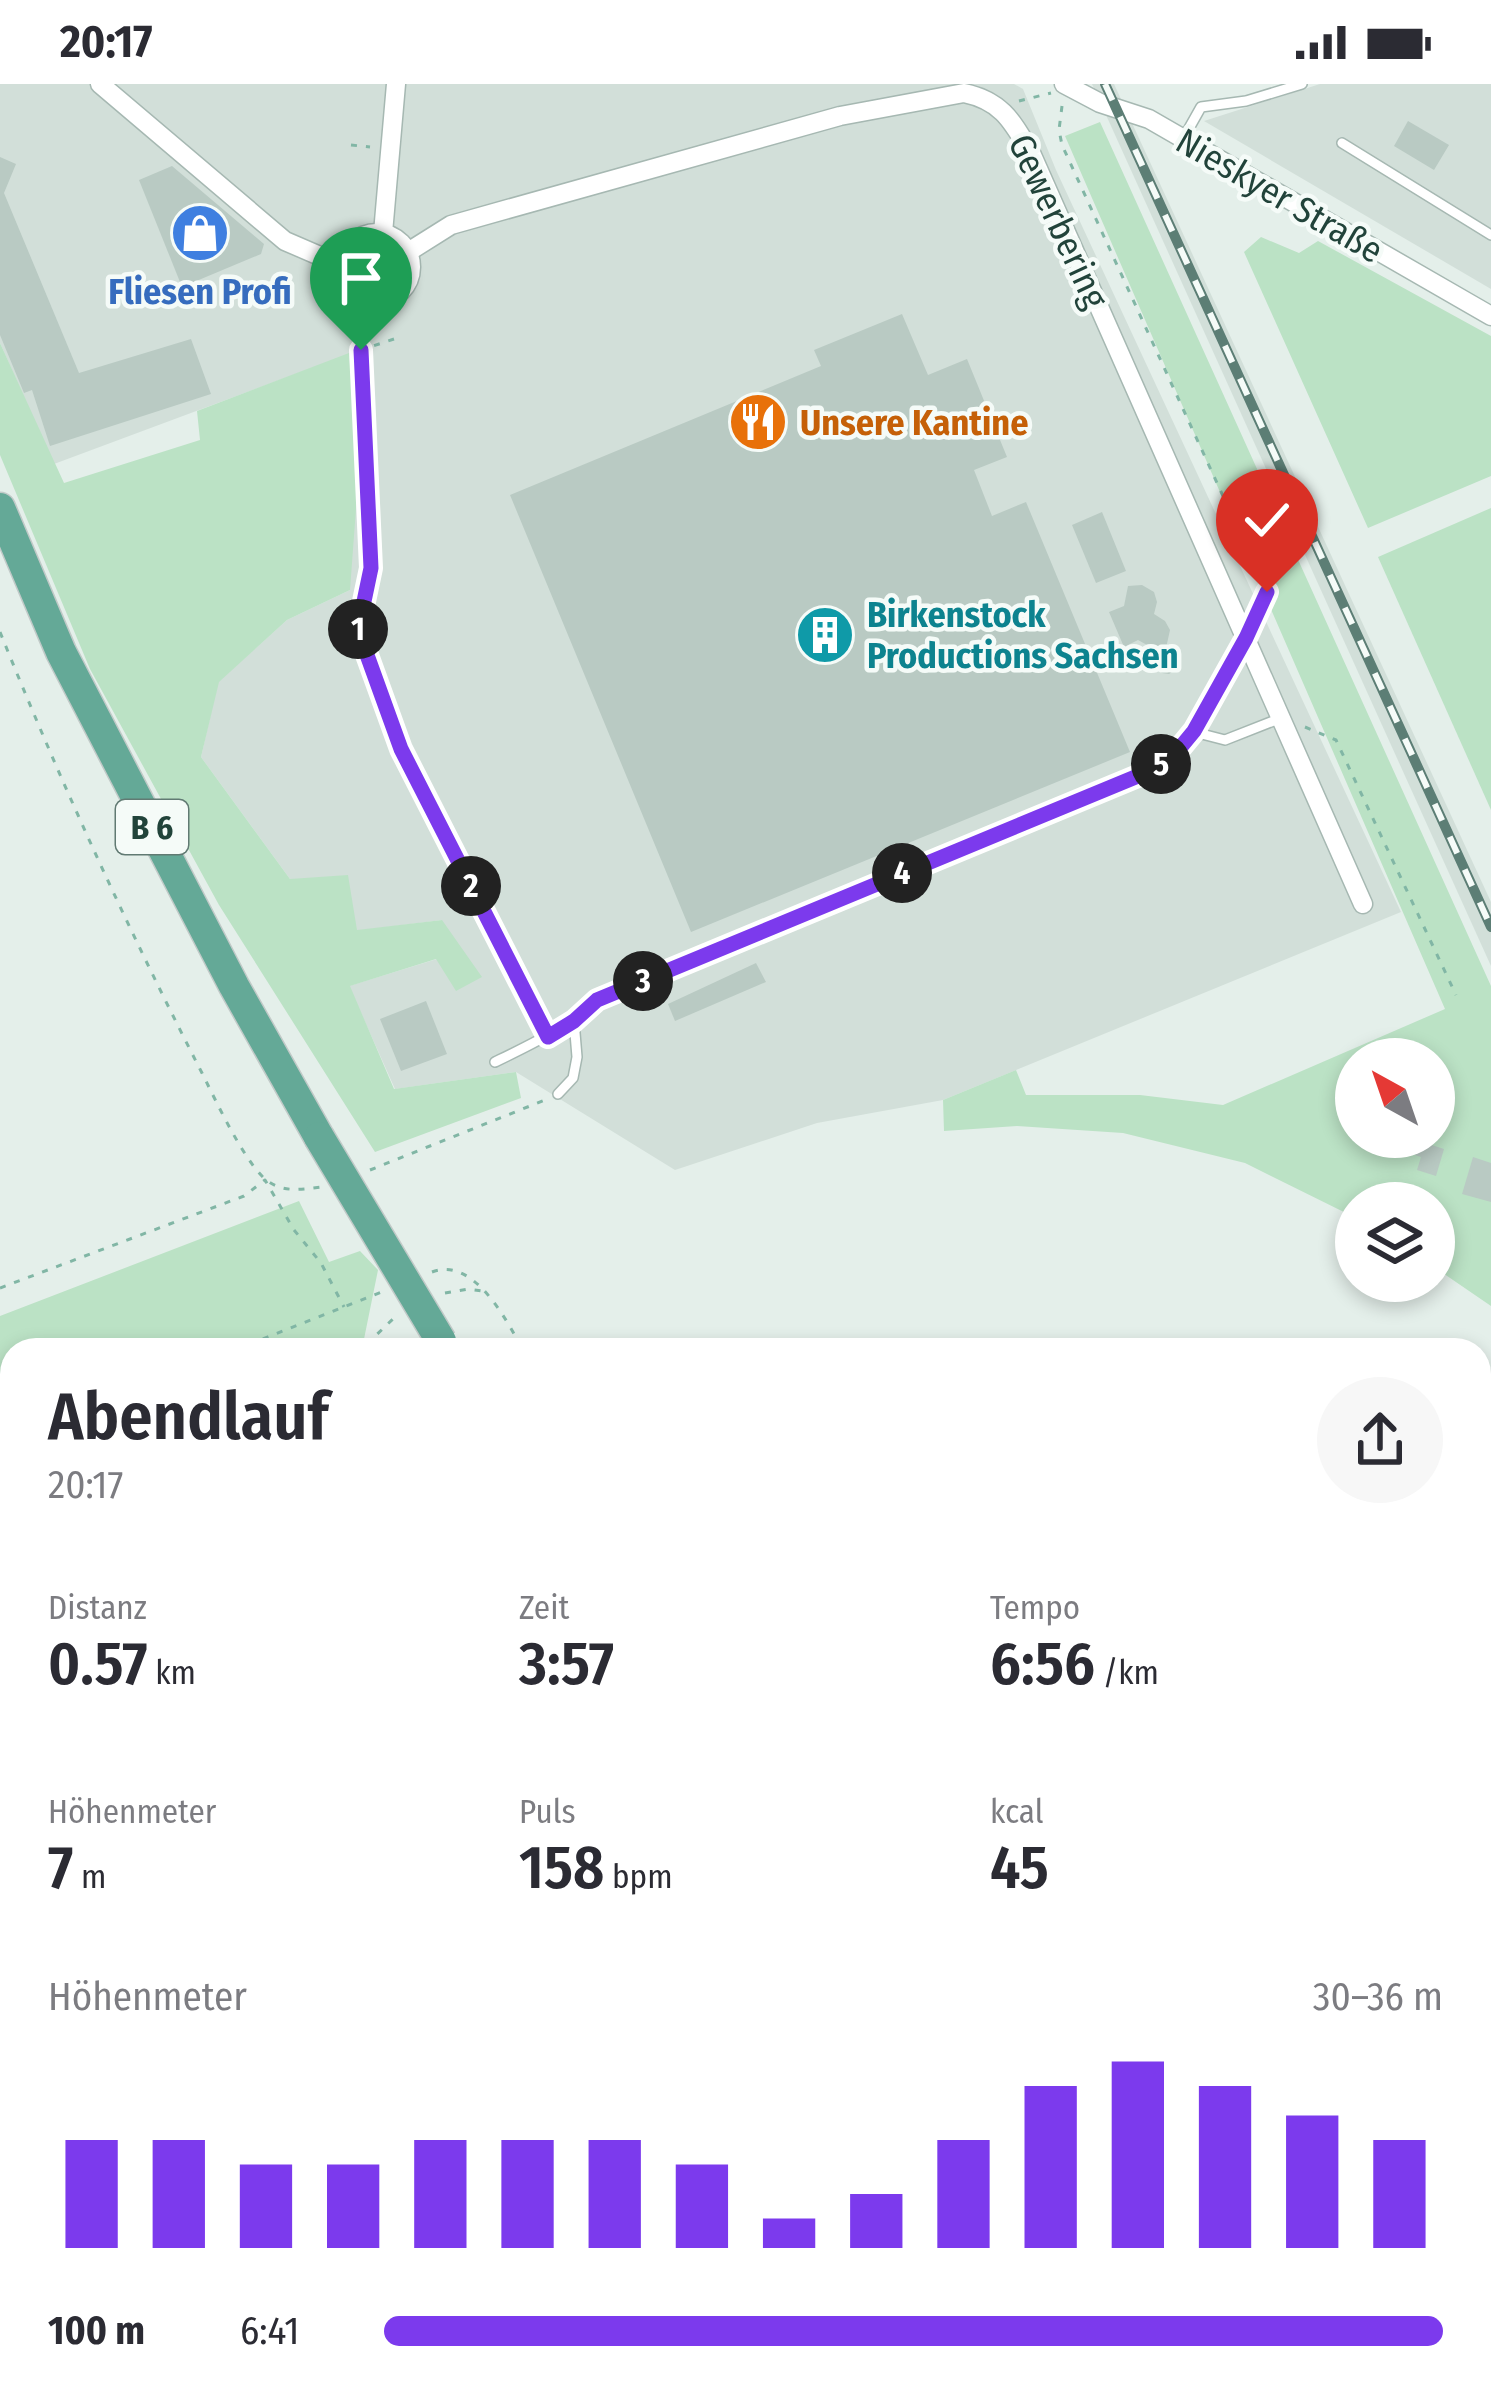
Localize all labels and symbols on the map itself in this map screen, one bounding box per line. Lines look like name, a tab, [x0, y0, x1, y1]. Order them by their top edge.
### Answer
street label: Nieskyer Straße	[1168, 119, 1391, 273]
street label: Gewerbering	[999, 127, 1118, 315]
shop icon: Fliesen Profi	[169, 202, 231, 264]
pin	[310, 227, 412, 350]
place label: Fliesen Profi	[108, 270, 292, 314]
restaurant icon: Unsere Kantine	[727, 391, 789, 453]
place label: Unsere Kantine	[800, 401, 1028, 445]
pin	[1216, 469, 1318, 592]
place label: Birkenstock Productions Sachsen	[867, 593, 1179, 678]
pin: 1	[328, 599, 388, 659]
building icon: Birkenstock Productions Sachsen	[794, 604, 856, 666]
pin: 5	[1131, 734, 1191, 794]
road number: B 6	[116, 800, 188, 854]
pin: 4	[872, 843, 932, 903]
pin: 2	[441, 856, 501, 916]
pin: 3	[613, 951, 673, 1011]
north arrow	[1335, 1038, 1455, 1158]

